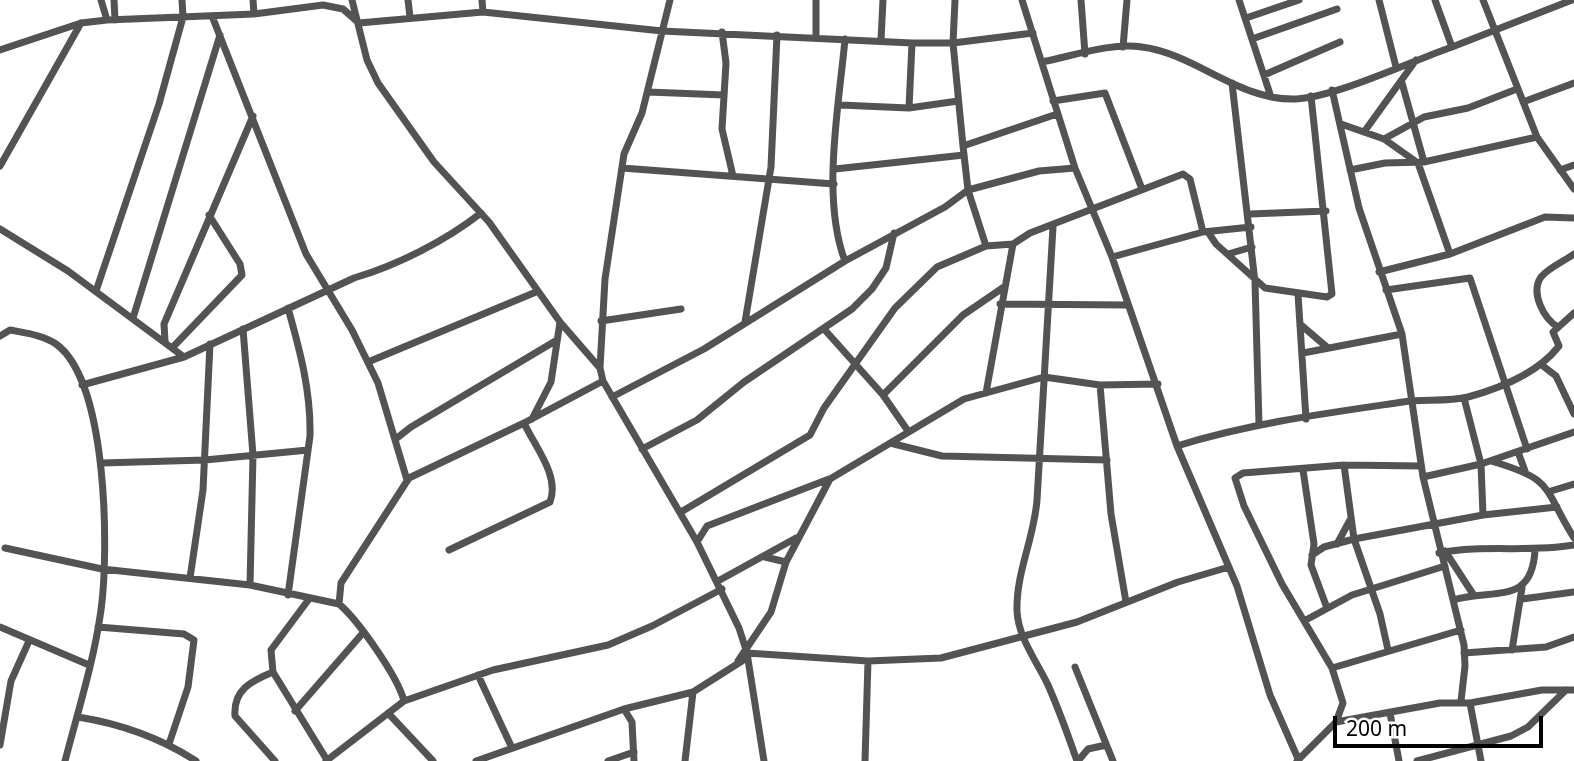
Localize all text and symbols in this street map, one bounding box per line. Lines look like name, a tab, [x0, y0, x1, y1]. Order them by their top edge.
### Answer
scale bar	[1336, 702, 1546, 746]
text: 200 m	[1346, 714, 1407, 742]

